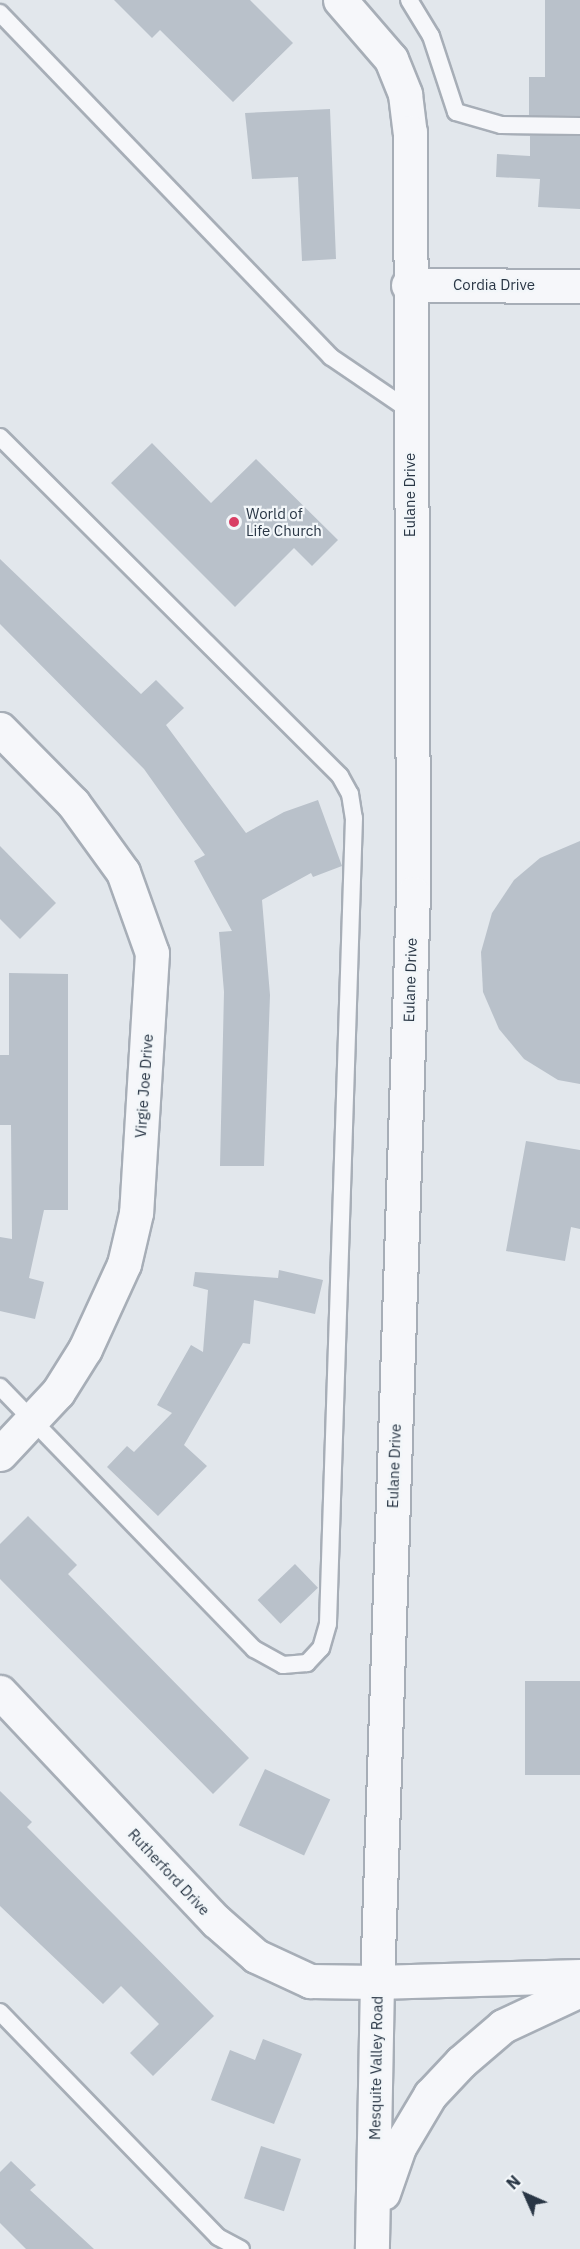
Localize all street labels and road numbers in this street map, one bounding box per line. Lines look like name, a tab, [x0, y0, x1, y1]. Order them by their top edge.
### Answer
street label: Cordia Drive	[453, 276, 535, 294]
street label: Eulane Drive	[401, 453, 419, 537]
street label: Eulane Drive	[400, 937, 420, 1023]
street label: Virgie Joe Drive	[131, 1033, 157, 1139]
street label: Eulane Drive	[384, 1423, 404, 1509]
street label: Rutherford Drive	[124, 1825, 214, 1919]
street label: Mesquite Valley Road	[366, 1996, 386, 2140]

